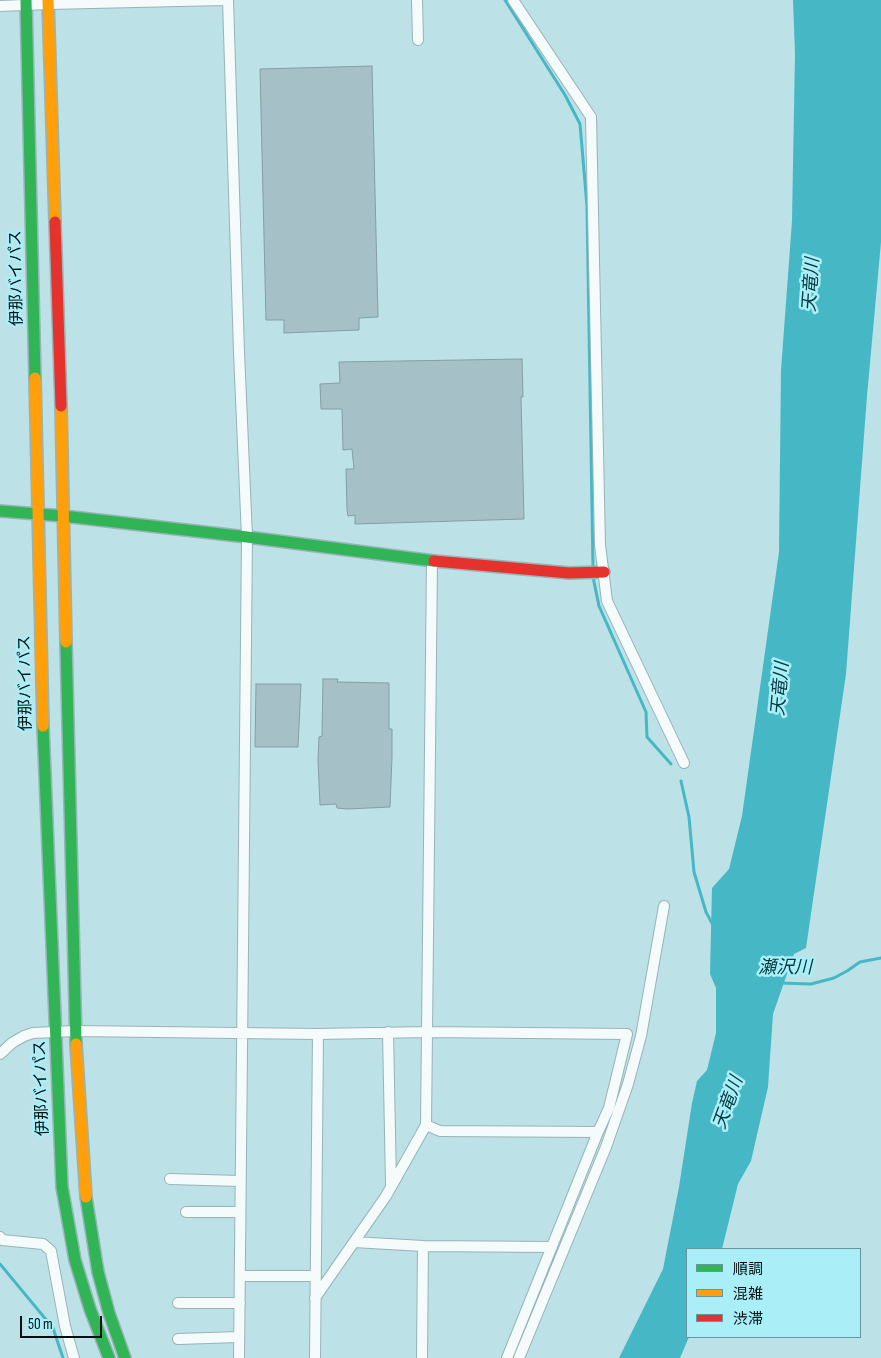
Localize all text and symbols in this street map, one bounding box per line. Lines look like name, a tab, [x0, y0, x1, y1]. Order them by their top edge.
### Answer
street label: 伊那バイパス	[7, 230, 27, 326]
water label: 天竜川	[799, 257, 825, 313]
street label: 伊那バイパス	[16, 635, 36, 731]
water label: 天竜川	[768, 661, 794, 717]
water label: 瀬沢川	[758, 957, 812, 979]
street label: 伊那バイパス	[31, 1040, 53, 1136]
water label: 天竜川	[710, 1074, 748, 1132]
legend	[686, 1248, 861, 1338]
text: 順調	[733, 1260, 763, 1279]
text: 混雑	[733, 1285, 763, 1304]
scale bar	[22, 1306, 105, 1338]
text: 渋滞	[733, 1310, 763, 1329]
text: 50 m	[28, 1315, 53, 1334]

